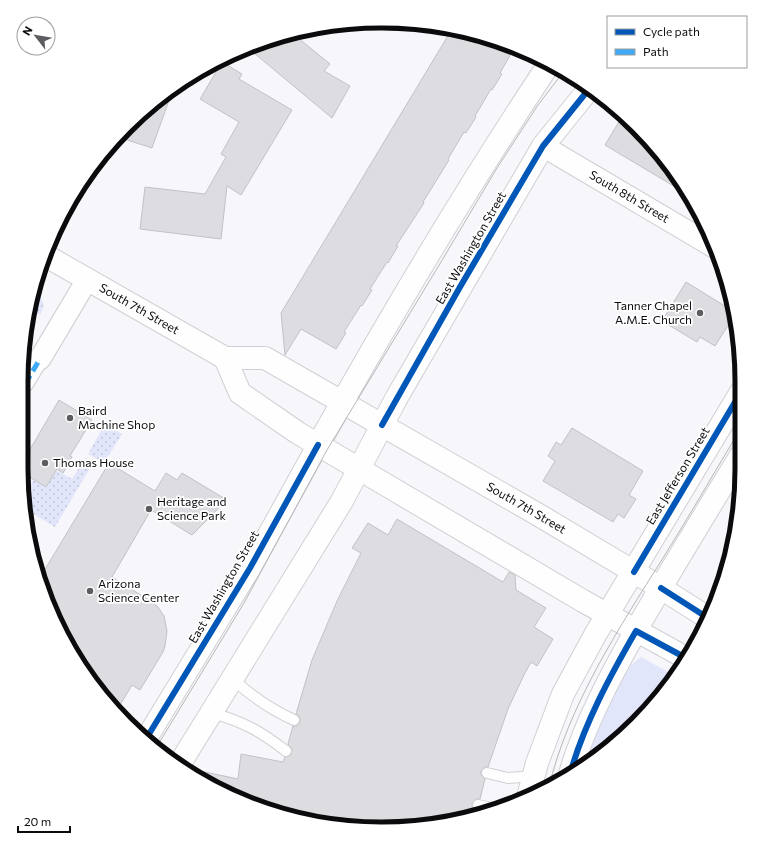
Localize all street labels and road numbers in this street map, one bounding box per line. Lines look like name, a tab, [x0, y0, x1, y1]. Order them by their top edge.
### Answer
street label: South 8th Street	[587, 167, 672, 225]
street label: East Washington Street	[432, 189, 508, 306]
street label: South 7th Street	[97, 280, 182, 336]
street label: East Jefferson Street	[642, 424, 713, 527]
street label: South 7th Street	[484, 479, 569, 536]
street label: East Washington Street	[185, 528, 261, 645]

